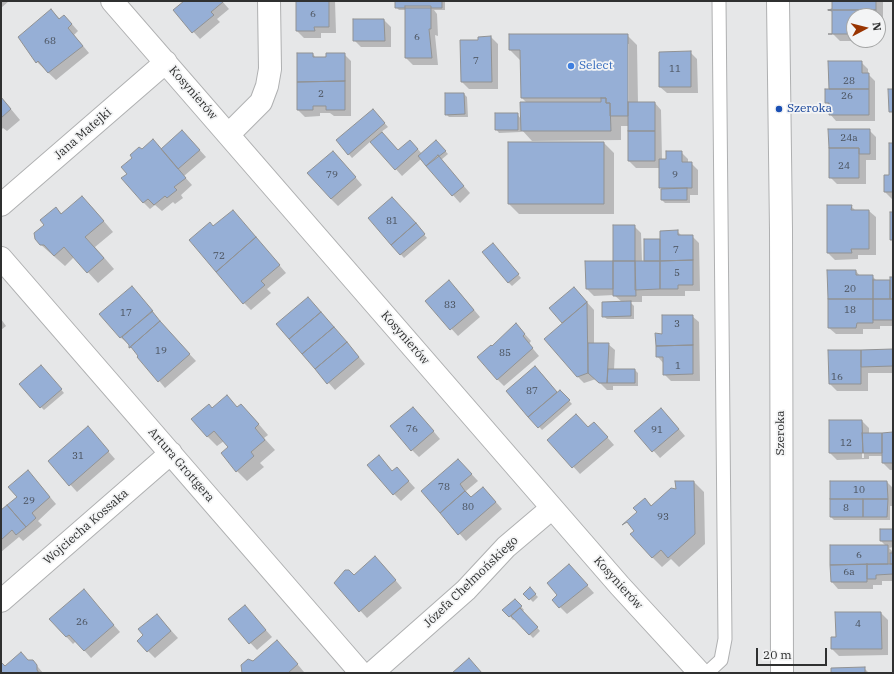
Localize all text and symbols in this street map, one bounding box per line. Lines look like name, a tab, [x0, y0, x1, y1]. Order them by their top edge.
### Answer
house number: 6	[310, 8, 316, 20]
north arrow	[846, 8, 886, 48]
text: N	[869, 21, 884, 32]
house number: 6	[414, 31, 420, 43]
house number: 68	[44, 35, 56, 47]
house number: 7	[473, 55, 479, 67]
place label: Select	[579, 59, 613, 73]
marker: Select	[566, 61, 576, 71]
street label: Kosynierów	[166, 63, 220, 123]
house number: 11	[669, 63, 681, 75]
house number: 28	[843, 75, 855, 87]
house number: 2	[318, 88, 324, 100]
house number: 26	[841, 90, 853, 102]
place label: Szeroka	[787, 102, 832, 116]
marker: Szeroka	[774, 104, 784, 114]
street label: Jana Matejki	[51, 105, 115, 163]
house number: 24a	[840, 132, 858, 144]
house number: 24	[838, 160, 850, 172]
house number: 79	[326, 169, 338, 181]
house number: 9	[672, 169, 678, 181]
house number: 81	[386, 215, 398, 227]
house number: 7	[673, 244, 679, 256]
house number: 72	[213, 250, 225, 262]
house number: 5	[674, 267, 680, 279]
house number: 20	[844, 283, 856, 295]
house number: 83	[444, 299, 456, 311]
house number: 18	[844, 304, 856, 316]
house number: 17	[120, 307, 132, 319]
street label: Kosynierów	[378, 308, 432, 368]
house number: 3	[674, 318, 680, 330]
house number: 19	[155, 345, 167, 357]
house number: 85	[499, 347, 511, 359]
house number: 1	[675, 360, 681, 372]
house number: 16	[831, 371, 843, 383]
house number: 87	[526, 385, 538, 397]
street label: Szeroka	[774, 411, 788, 455]
house number: 76	[406, 423, 418, 435]
house number: 91	[651, 424, 663, 436]
street label: Artura Grottgera	[145, 425, 217, 505]
house number: 12	[840, 437, 852, 449]
house number: 31	[72, 450, 84, 462]
house number: 78	[438, 481, 450, 493]
house number: 10	[853, 484, 865, 496]
street label: Wojciecha Kossaka	[41, 486, 131, 568]
house number: 29	[23, 495, 35, 507]
house number: 80	[462, 501, 474, 513]
house number: 8	[843, 502, 849, 514]
house number: 93	[657, 511, 669, 523]
street label: Józefa Chełmońskiego	[421, 533, 521, 631]
house number: 6	[856, 549, 862, 561]
street label: Kosynierów	[590, 554, 646, 612]
house number: 6a	[843, 566, 855, 578]
house number: 26	[76, 616, 88, 628]
house number: 4	[855, 618, 861, 630]
scale bar	[758, 640, 829, 666]
text: 20 m	[763, 647, 792, 662]

